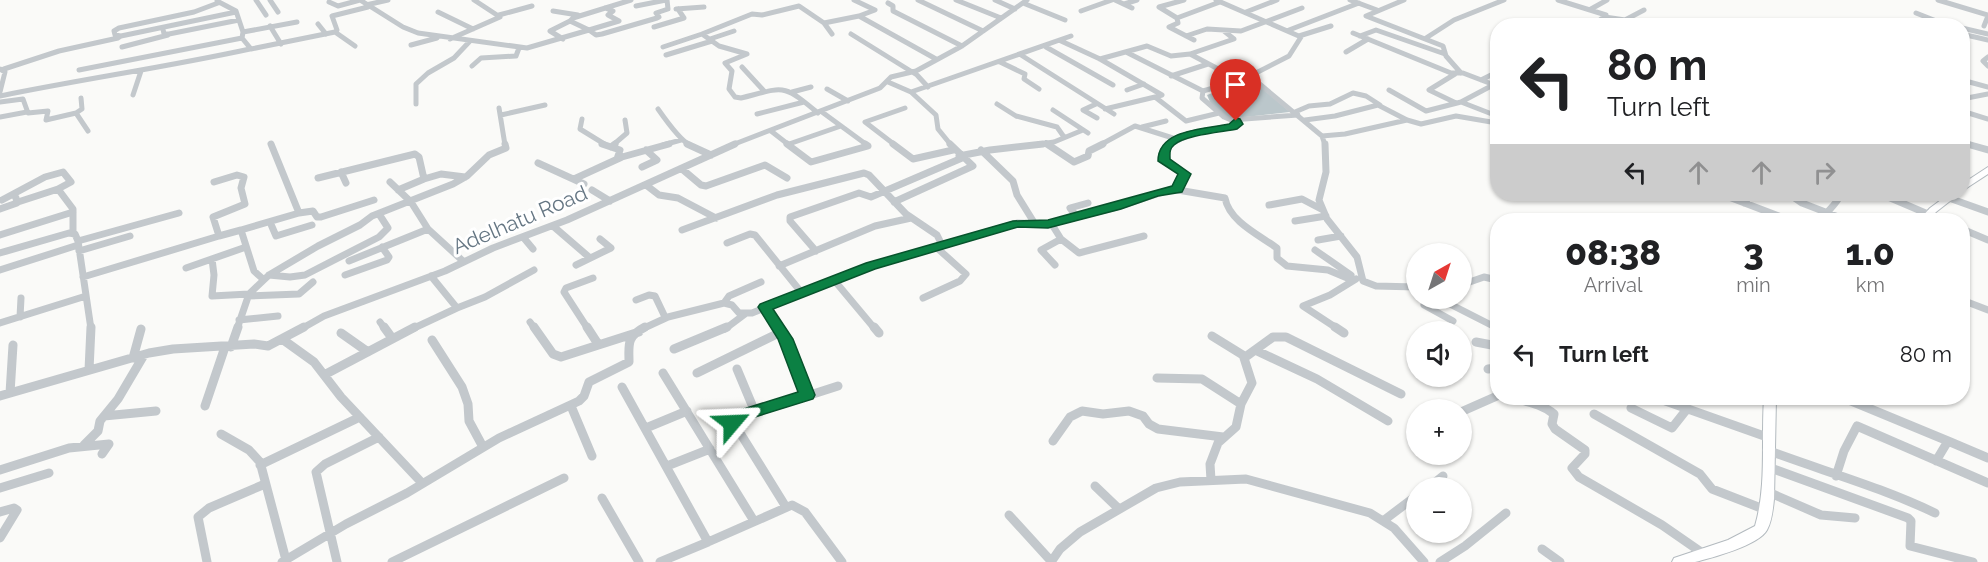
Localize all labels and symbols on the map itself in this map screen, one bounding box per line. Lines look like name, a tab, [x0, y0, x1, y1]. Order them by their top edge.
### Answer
pin	[1210, 59, 1261, 121]
street label: Adelhatu Road	[449, 180, 591, 259]
north arrow	[1406, 243, 1472, 309]
position arrow	[700, 391, 764, 455]

